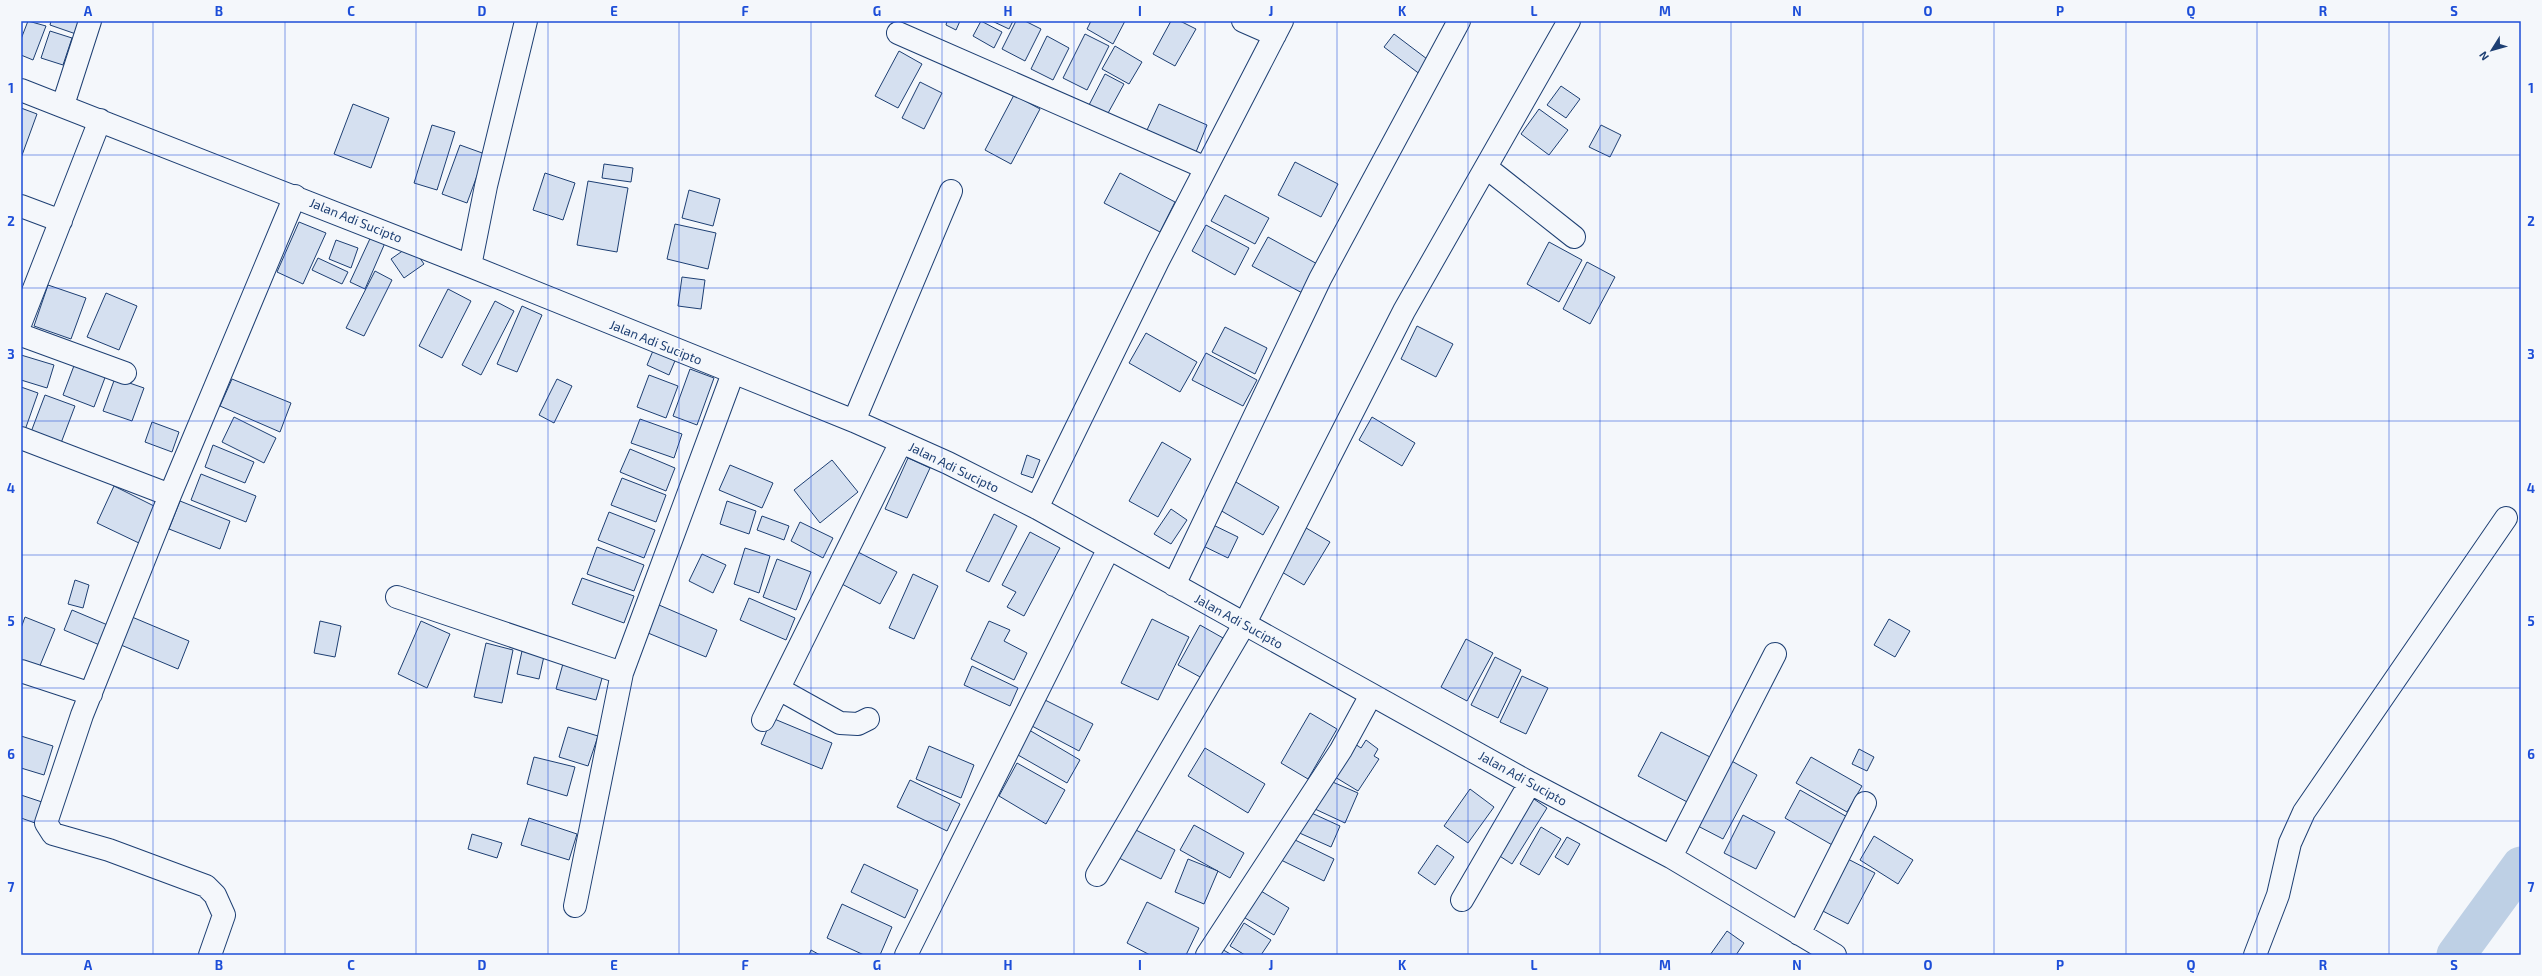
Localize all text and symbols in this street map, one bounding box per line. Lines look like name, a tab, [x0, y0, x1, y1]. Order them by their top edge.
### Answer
text: A	[84, 3, 93, 19]
text: B	[215, 3, 223, 19]
text: C	[347, 3, 355, 19]
text: D	[478, 3, 487, 19]
text: E	[610, 3, 618, 19]
text: F	[741, 3, 749, 19]
text: G	[873, 3, 881, 19]
text: H	[1004, 3, 1013, 19]
text: I	[1138, 3, 1142, 19]
text: J	[1269, 3, 1273, 19]
text: K	[1398, 3, 1407, 19]
text: L	[1531, 3, 1538, 19]
text: M	[1659, 3, 1671, 19]
text: N	[1792, 3, 1802, 19]
text: O	[1924, 3, 1933, 19]
text: P	[2056, 3, 2064, 19]
text: Q	[2187, 3, 2196, 20]
text: R	[2319, 3, 2328, 19]
text: S	[2450, 3, 2458, 19]
north arrow	[2472, 30, 2512, 70]
text: N	[2476, 49, 2491, 63]
text: 1	[8, 80, 14, 96]
text: 1	[2528, 80, 2534, 96]
street label: Jalan Adi Sucipto	[307, 194, 405, 246]
text: 2	[7, 213, 15, 229]
text: 2	[2527, 213, 2535, 229]
street label: Jalan Adi Sucipto	[607, 316, 705, 368]
text: 3	[7, 346, 15, 362]
text: 3	[2527, 346, 2535, 362]
street label: Jalan Adi Sucipto	[906, 438, 1002, 496]
text: 4	[7, 480, 15, 496]
text: 4	[2527, 480, 2535, 496]
street label: Jalan Adi Sucipto	[1192, 590, 1286, 652]
text: 5	[7, 613, 15, 629]
text: 5	[2527, 613, 2535, 629]
text: 6	[7, 746, 15, 762]
text: 6	[2527, 746, 2535, 762]
street label: Jalan Adi Sucipto	[1476, 747, 1570, 809]
text: 7	[8, 879, 15, 895]
text: 7	[2528, 879, 2535, 895]
text: A	[84, 957, 93, 973]
text: B	[215, 957, 223, 973]
text: C	[347, 957, 355, 973]
text: D	[478, 957, 487, 973]
text: E	[610, 957, 618, 973]
text: F	[741, 957, 749, 973]
text: G	[873, 957, 881, 973]
text: H	[1004, 957, 1013, 973]
text: I	[1138, 957, 1142, 973]
text: J	[1269, 957, 1273, 973]
text: K	[1398, 957, 1407, 973]
text: L	[1531, 957, 1538, 973]
text: M	[1659, 957, 1671, 973]
text: N	[1792, 957, 1802, 973]
text: O	[1924, 957, 1933, 973]
text: P	[2056, 957, 2064, 973]
text: Q	[2187, 957, 2196, 974]
text: R	[2319, 957, 2328, 973]
text: S	[2450, 957, 2458, 973]

